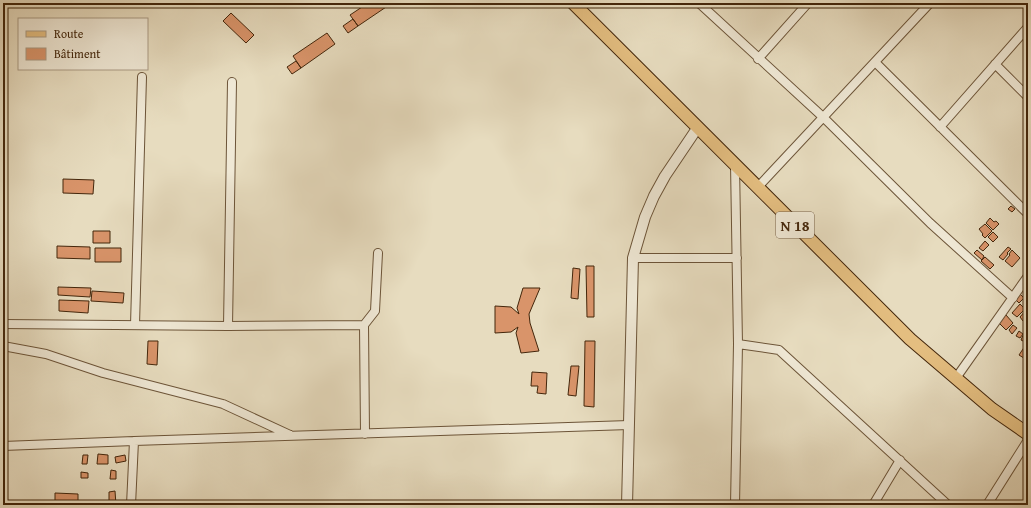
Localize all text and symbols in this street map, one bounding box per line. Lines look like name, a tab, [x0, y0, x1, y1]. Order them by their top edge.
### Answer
legend	[18, 18, 148, 70]
text: Route	[54, 25, 84, 42]
text: Bâtiment	[54, 45, 101, 62]
road number: N 18	[776, 212, 814, 238]

